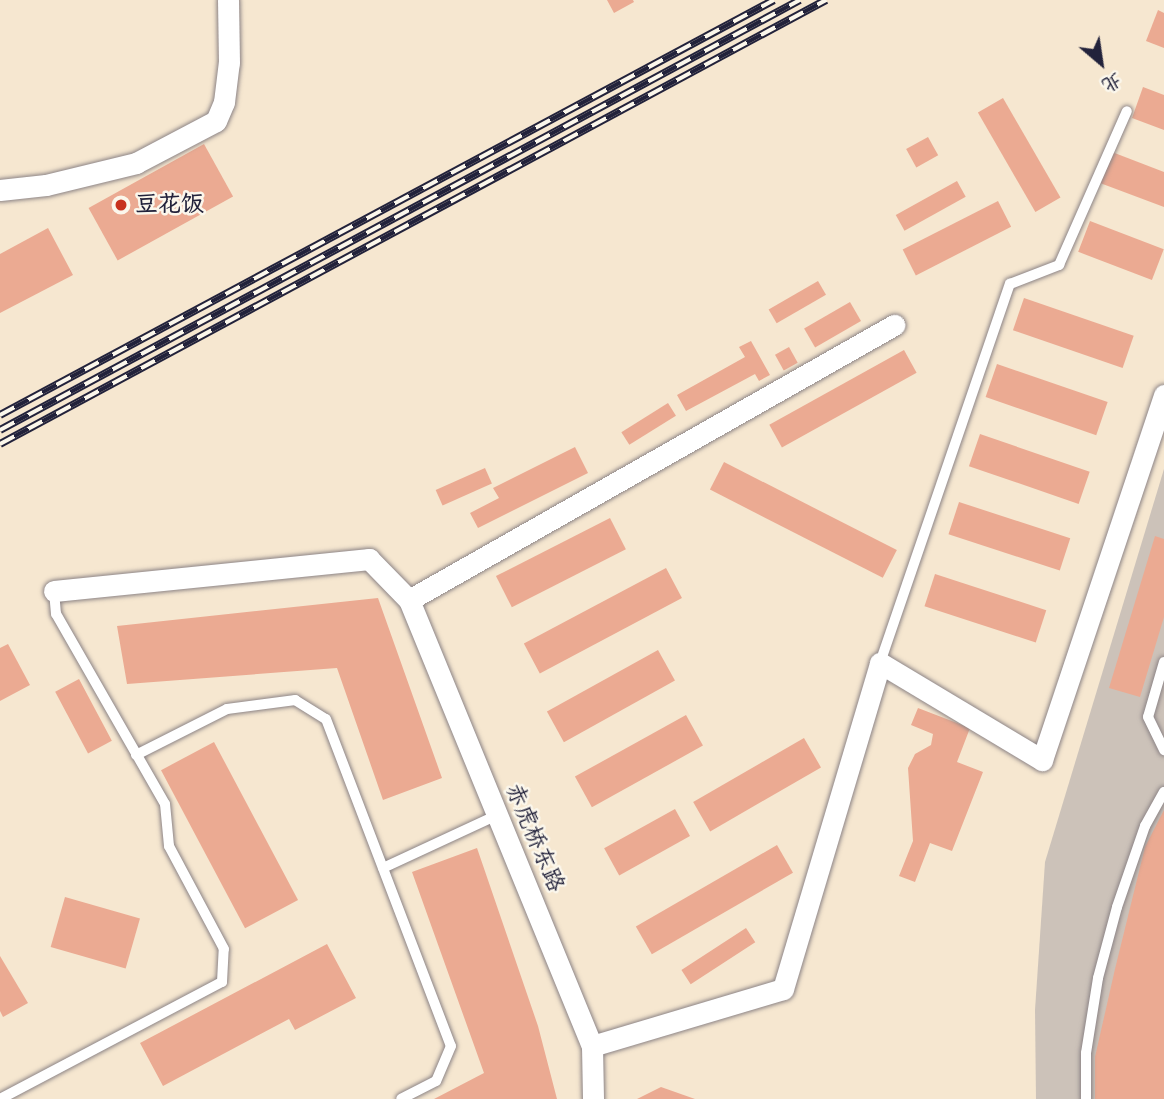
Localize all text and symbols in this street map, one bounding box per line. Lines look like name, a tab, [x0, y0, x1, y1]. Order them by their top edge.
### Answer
north arrow	[1066, 28, 1136, 98]
text: 北	[1097, 66, 1126, 97]
place label: 豆花饭	[135, 191, 204, 219]
marker: 豆花饭	[113, 197, 129, 213]
street label: 赤虎桥东路	[499, 780, 569, 896]

